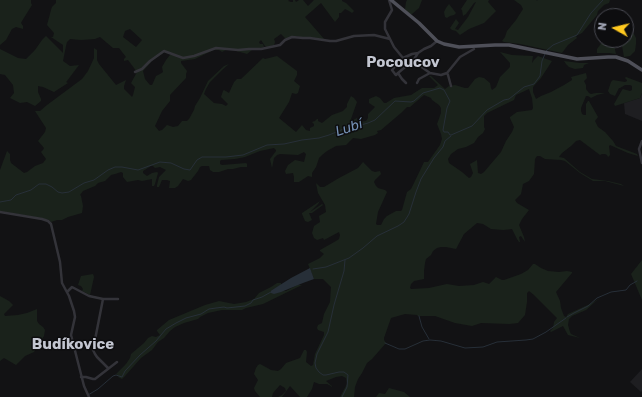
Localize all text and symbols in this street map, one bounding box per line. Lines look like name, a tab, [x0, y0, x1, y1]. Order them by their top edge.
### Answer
north arrow	[594, 8, 634, 48]
text: N	[596, 22, 610, 31]
district label: Pocoucov	[366, 54, 440, 72]
water label: Lubí	[333, 116, 365, 140]
district label: Budíkovice	[32, 336, 114, 354]

